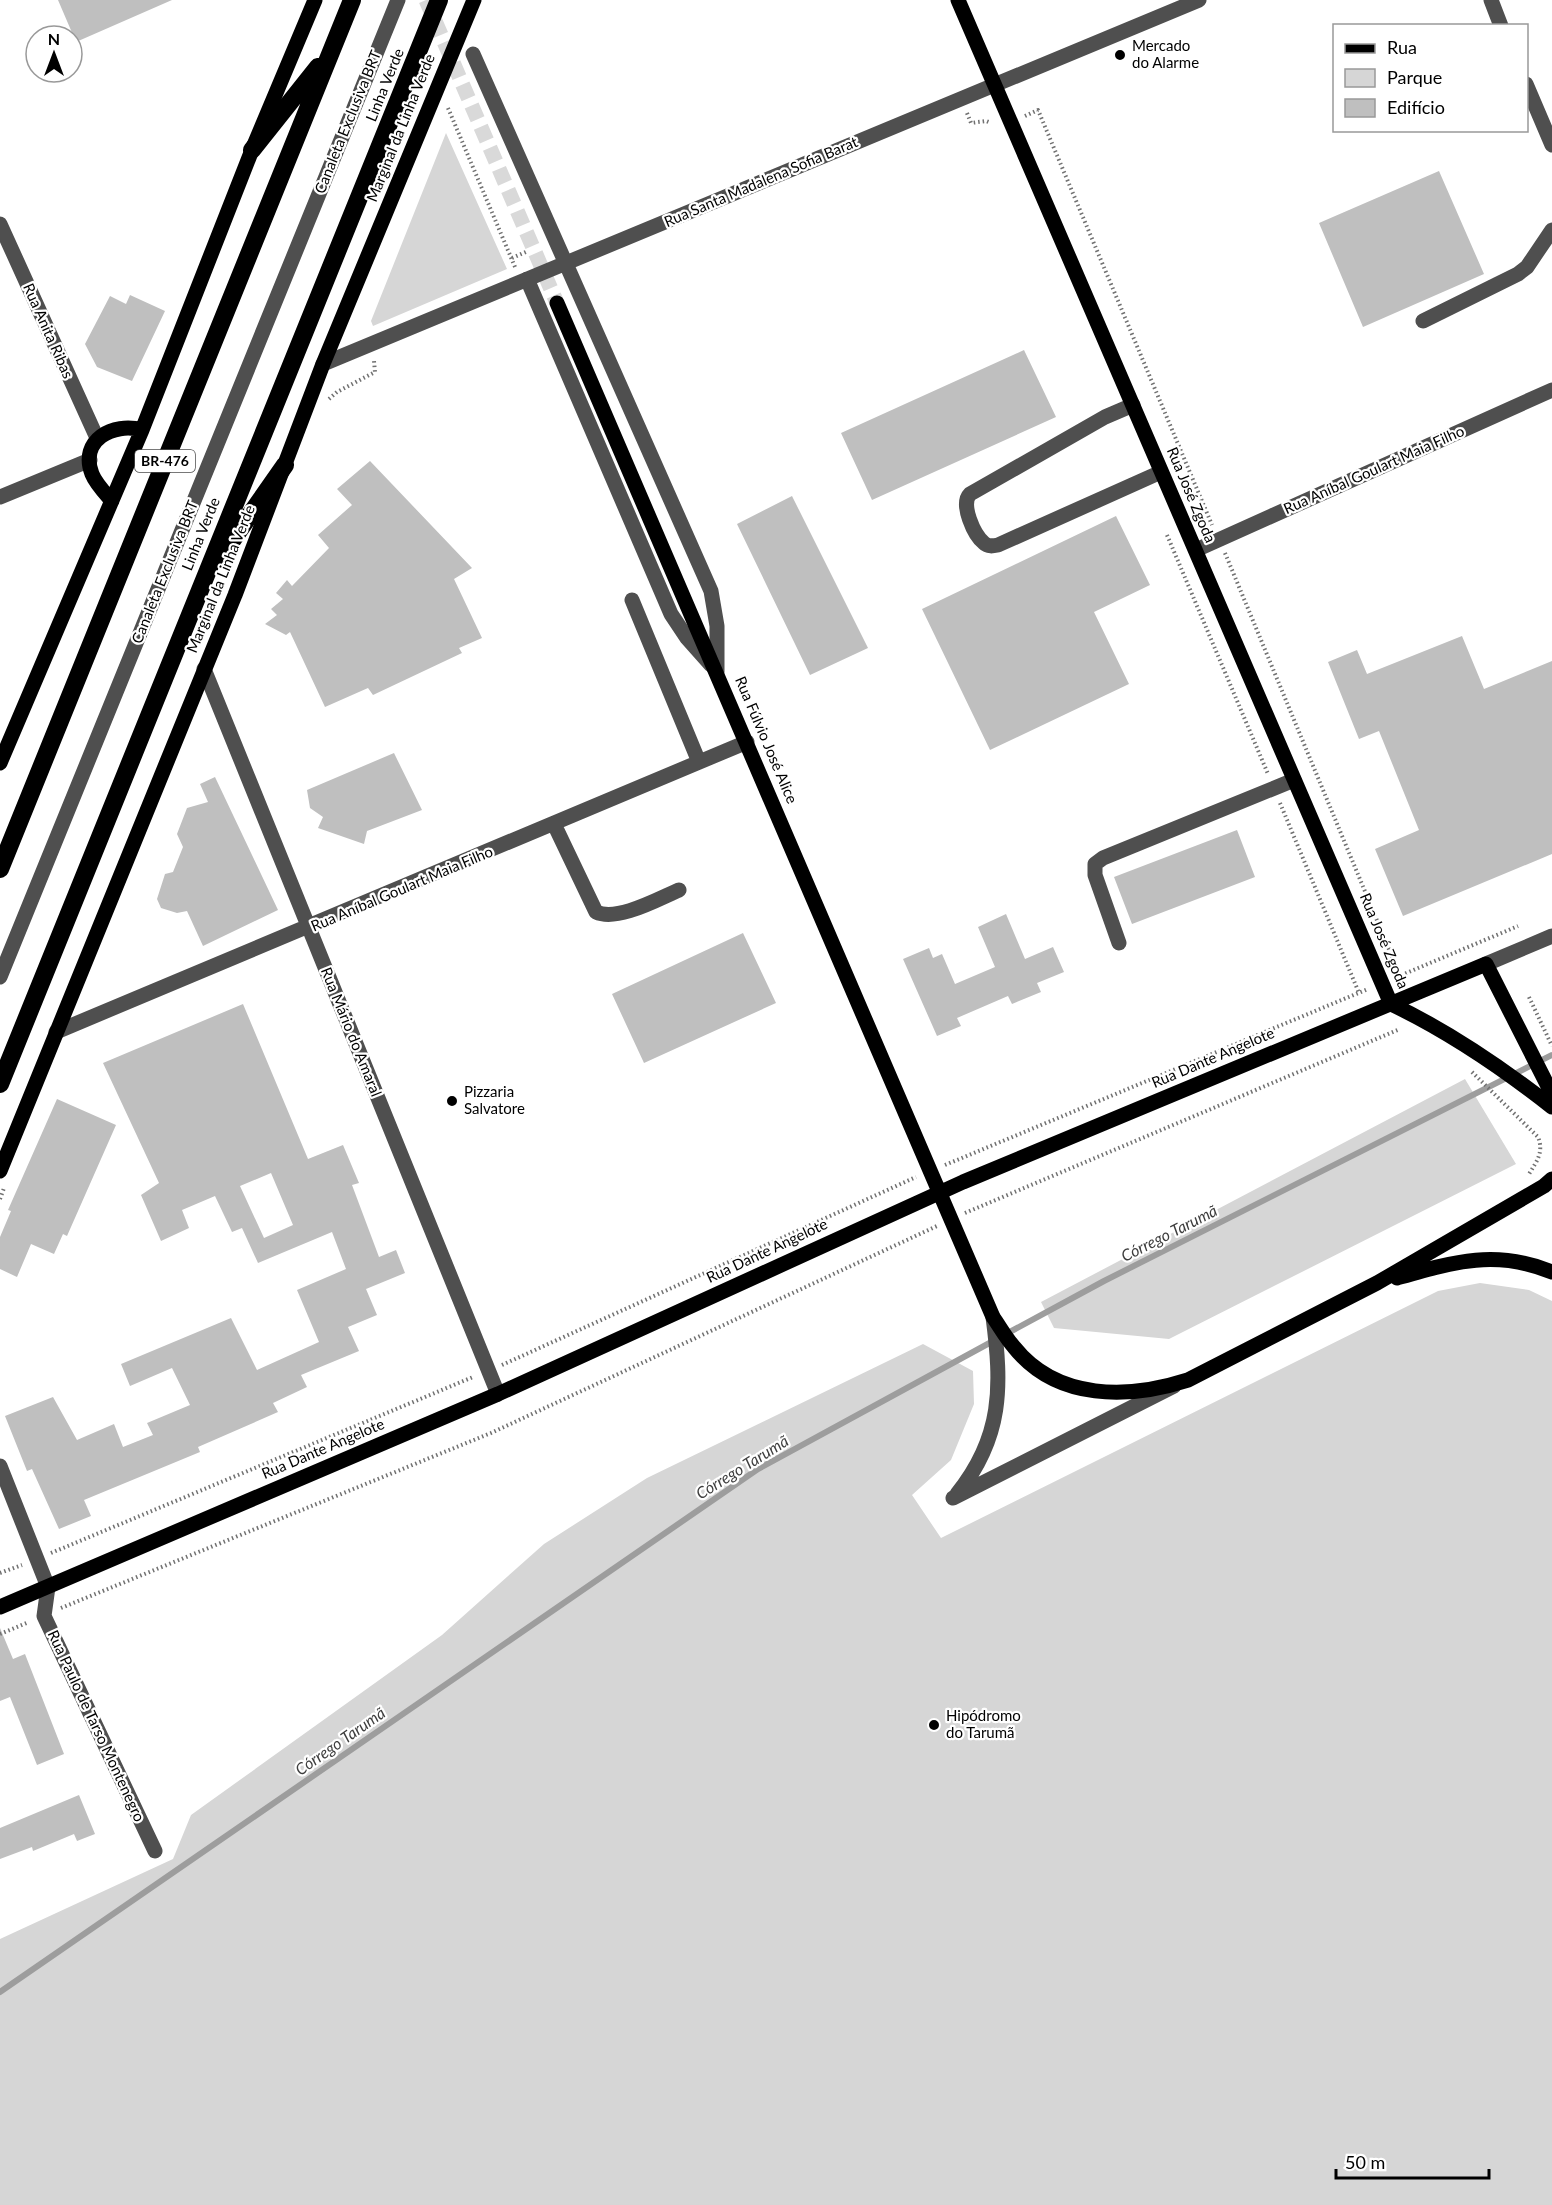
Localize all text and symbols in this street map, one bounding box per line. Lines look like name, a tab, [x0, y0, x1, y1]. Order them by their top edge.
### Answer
north arrow	[24, 24, 84, 84]
legend	[1333, 24, 1528, 132]
text: N	[48, 29, 60, 48]
place label: Mercado do Alarme	[1132, 36, 1199, 71]
text: Rua	[1387, 36, 1417, 58]
street label: Linha Verde	[361, 45, 407, 124]
street label: Canaleta Exclusiva BRT	[310, 47, 384, 196]
marker: Mercado do Alarme	[1113, 48, 1127, 62]
street label: Marginal da Linha Verde	[362, 51, 438, 204]
text: Parque	[1387, 66, 1442, 88]
text: Edifício	[1387, 96, 1445, 118]
street label: Rua Santa Madalena Sofia Barat	[661, 132, 861, 230]
street label: Rua Anita Ribas	[20, 280, 78, 381]
street label: Rua Aníbal Goulart Maia Filho	[1281, 421, 1467, 517]
street label: Rua José Zgoda	[1164, 444, 1220, 545]
road number: BR-476	[135, 450, 195, 472]
street label: Linha Verde	[177, 494, 223, 573]
street label: Canaleta Exclusiva BRT	[127, 497, 201, 646]
street label: Marginal da Linha Verde	[182, 502, 258, 655]
street label: Rua Fúlvio José Alice	[732, 673, 802, 806]
street label: Rua Aníbal Goulart Maia Filho	[308, 842, 495, 935]
street label: Rua José Zgoda	[1357, 890, 1413, 991]
street label: Rua Mário do Amaral	[318, 964, 386, 1099]
street label: Rua Dante Angelote	[1149, 1023, 1277, 1091]
place label: Pizzaria Salvatore	[464, 1082, 525, 1117]
marker: Pizzaria Salvatore	[445, 1094, 459, 1108]
water label: Córrego Tarumã	[1118, 1200, 1220, 1265]
street label: Rua Dante Angelote	[703, 1214, 830, 1286]
street label: Rua Dante Angelote	[259, 1414, 387, 1482]
water label: Córrego Tarumã	[692, 1431, 791, 1503]
street label: Rua Paulo de Tarso Montenegro	[45, 1627, 149, 1824]
water label: Córrego Tarumã	[291, 1703, 388, 1779]
place label: Hipódromo do Tarumã	[946, 1706, 1021, 1741]
marker: Hipódromo do Tarumã	[927, 1718, 941, 1732]
scale bar	[1336, 2142, 1489, 2180]
text: 50 m	[1345, 2151, 1385, 2173]

